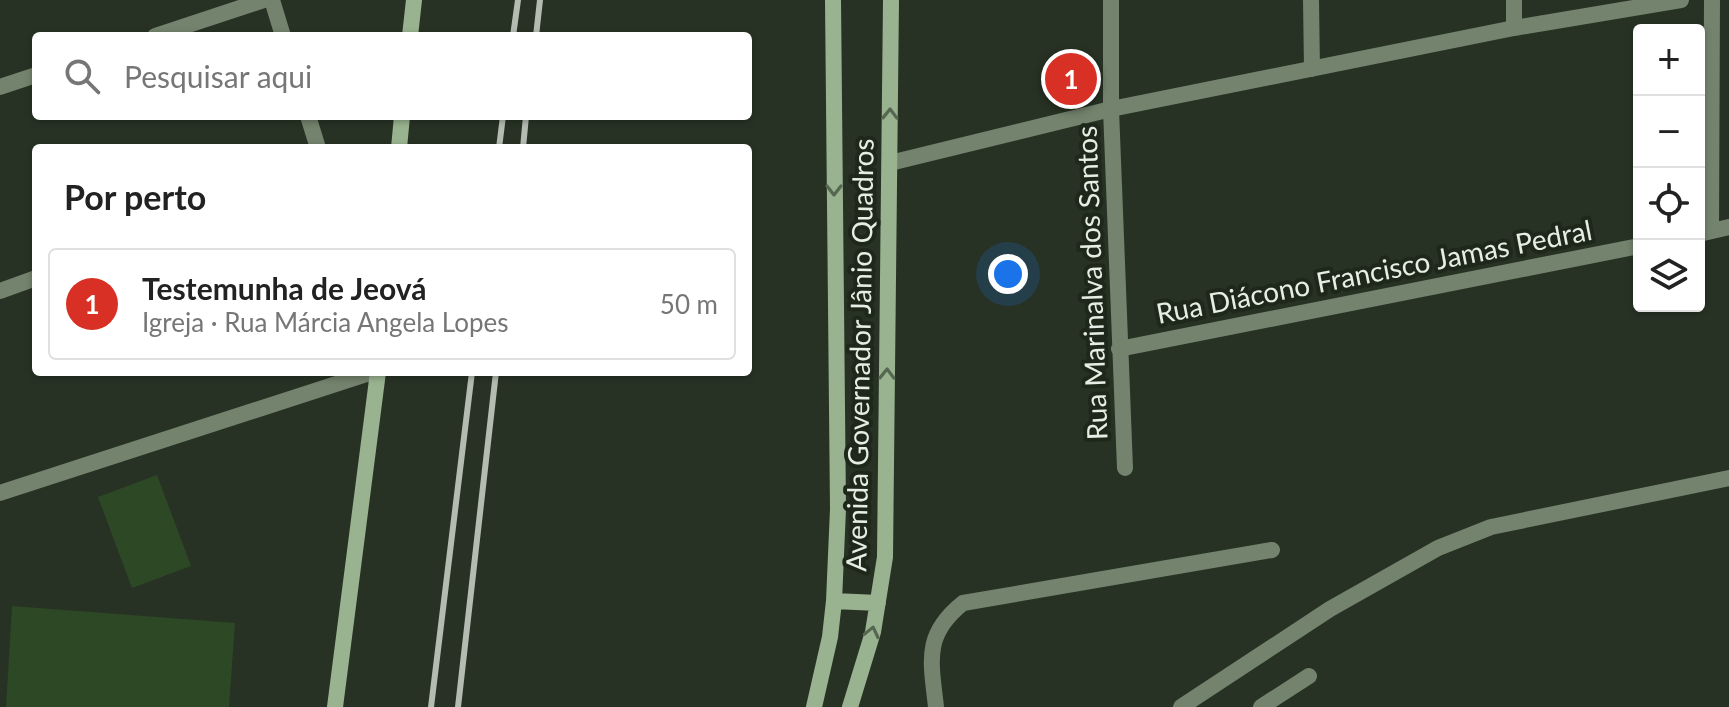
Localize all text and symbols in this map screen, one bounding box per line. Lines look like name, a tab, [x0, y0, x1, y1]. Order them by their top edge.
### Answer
map controls	[1633, 24, 1705, 312]
button: +	[1633, 24, 1705, 96]
search box	[32, 32, 752, 120]
pin: 1	[1045, 49, 1097, 109]
icon: search	[60, 54, 104, 98]
text: Pesquisar aqui	[124, 58, 312, 94]
button: −	[1633, 96, 1705, 168]
one-way arrow	[881, 107, 899, 120]
street label: Rua Marinalva dos Santos	[1069, 125, 1113, 441]
street label: Avenida Governador Jânio Quadros	[838, 138, 880, 572]
button: locate	[1633, 168, 1705, 240]
text: Por perto	[64, 176, 206, 217]
one-way arrow	[825, 184, 843, 197]
street label: Rua Diácono Francisco Jamas Pedral	[1153, 212, 1595, 330]
button: layers	[1633, 240, 1705, 312]
your location	[988, 254, 1028, 294]
text: Testemunha de Jeová	[142, 270, 426, 306]
text: 1	[84, 288, 100, 320]
text: 50 m	[660, 288, 718, 320]
text: Igreja · Rua Márcia Angela Lopes	[142, 306, 509, 338]
one-way arrow	[878, 367, 895, 380]
one-way arrow	[863, 626, 880, 640]

